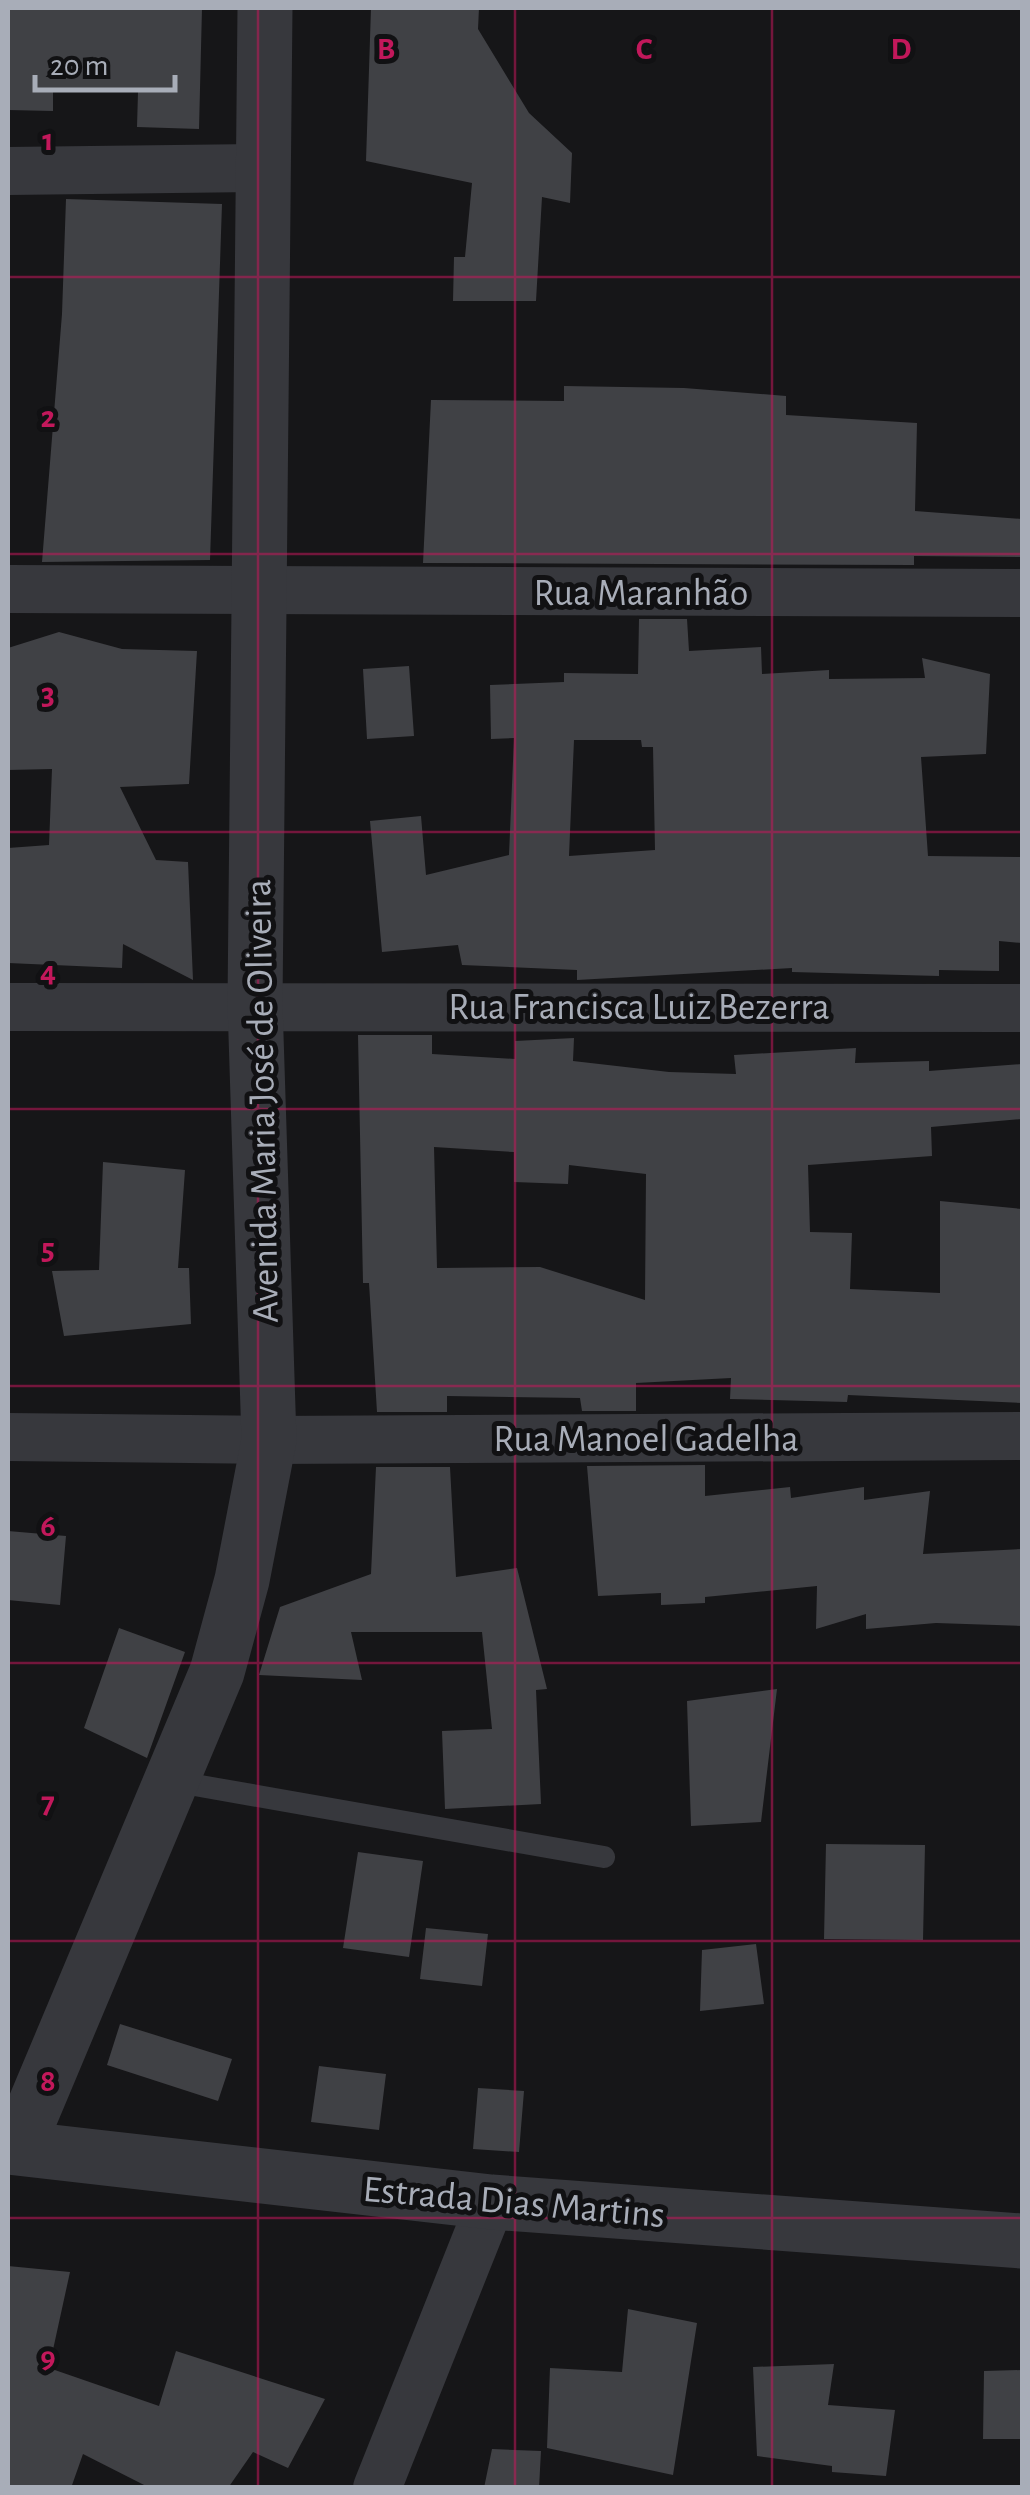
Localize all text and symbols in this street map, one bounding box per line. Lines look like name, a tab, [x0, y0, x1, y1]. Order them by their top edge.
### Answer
scale bar	[35, 30, 175, 92]
text: B	[377, 33, 395, 65]
text: C	[636, 33, 653, 65]
text: D	[891, 33, 912, 65]
text: 20 m	[50, 51, 108, 81]
text: 1	[42, 124, 54, 156]
text: 2	[40, 401, 56, 433]
street label: Rua Maranhão	[534, 575, 748, 613]
text: 3	[41, 678, 55, 710]
street label: Avenida Maria José de Oliveira	[240, 879, 286, 1323]
text: 4	[40, 956, 56, 988]
street label: Rua Francisca Luiz Bezerra	[448, 989, 830, 1027]
text: 5	[41, 1233, 55, 1265]
street label: Rua Manoel Gadelha	[493, 1421, 799, 1459]
text: 6	[40, 1510, 56, 1542]
text: 7	[41, 1787, 55, 1819]
text: 8	[40, 2065, 56, 2097]
street label: Estrada Dias Martins	[361, 2171, 666, 2235]
text: 9	[40, 2342, 56, 2374]

